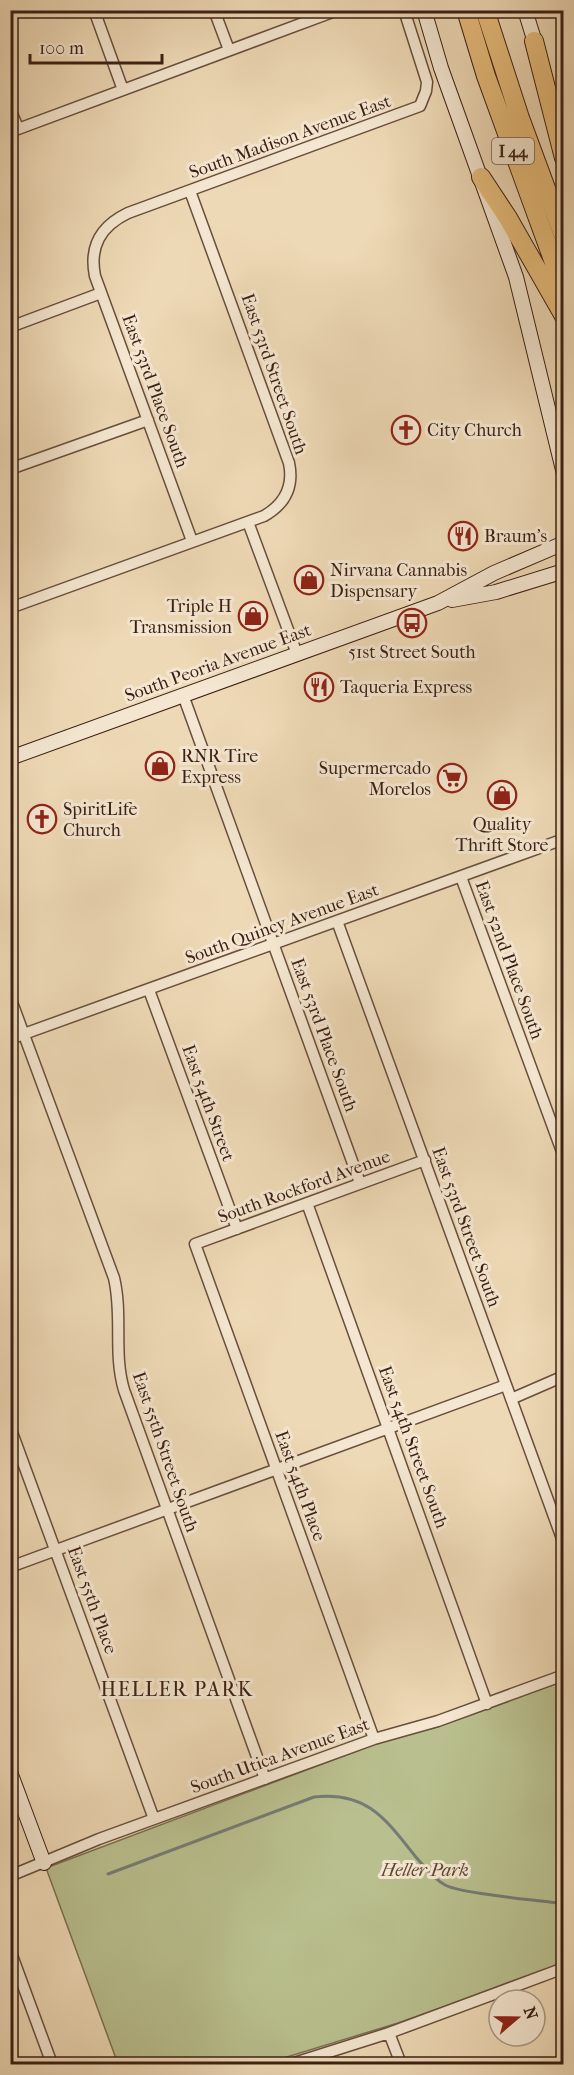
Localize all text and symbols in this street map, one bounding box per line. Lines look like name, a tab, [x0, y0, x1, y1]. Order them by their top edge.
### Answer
scale bar	[30, 27, 162, 65]
text: 100 m	[39, 38, 84, 59]
street label: South Madison Avenue East	[186, 91, 394, 183]
road number: I 44	[492, 138, 534, 164]
street label: East 53rd Street South	[237, 291, 311, 457]
street label: East 53rd Place South	[117, 311, 193, 471]
church icon: City Church	[390, 414, 422, 446]
place label: City Church	[427, 420, 522, 441]
restaurant icon: Braum's	[447, 520, 479, 552]
place label: Braum's	[484, 526, 547, 547]
place label: Nirvana Cannabis Dispensary	[330, 560, 468, 602]
shop icon: Nirvana Cannabis Dispensary	[293, 564, 325, 596]
place label: Triple H Transmission	[130, 596, 233, 638]
shop icon: Triple H Transmission	[237, 600, 269, 632]
bus stop icon: 51st Street South	[396, 607, 428, 639]
street label: South Peoria Avenue East	[122, 619, 315, 706]
place label: 51st Street South	[348, 642, 476, 663]
restaurant icon: Taqueria Express	[303, 671, 335, 703]
place label: Taqueria Express	[340, 677, 473, 698]
place label: RNR Tire Express	[181, 746, 258, 788]
shop icon: RNR Tire Express	[144, 750, 176, 782]
place label: Supermercado Morelos	[319, 758, 431, 800]
supermarket icon: Supermercado Morelos	[436, 762, 468, 794]
shop icon: Quality Thrift Store	[486, 779, 518, 811]
place label: SpiritLife Church	[63, 799, 137, 841]
church icon: SpiritLife Church	[26, 803, 58, 835]
place label: Quality Thrift Store	[456, 814, 549, 856]
street label: East 52nd Place South	[471, 878, 547, 1042]
street label: South Quincy Avenue East	[182, 879, 382, 969]
street label: East 53rd Place South	[286, 955, 362, 1115]
street label: East 54th Street	[177, 1042, 239, 1165]
street label: East 53rd Street South	[427, 1144, 505, 1310]
street label: South Rockford Avenue	[215, 1146, 393, 1228]
street label: East 54th Street South	[374, 1363, 452, 1531]
street label: East 55th Street South	[128, 1369, 202, 1535]
street label: East 54th Place	[270, 1428, 330, 1544]
street label: East 55th Place	[63, 1543, 121, 1657]
district label: HELLER PARK	[101, 1678, 253, 1701]
street label: South Utica Avenue East	[188, 1714, 373, 1798]
park label: Heller Park	[380, 1860, 469, 1881]
north arrow	[487, 1988, 547, 2048]
text: N	[520, 2004, 542, 2023]

